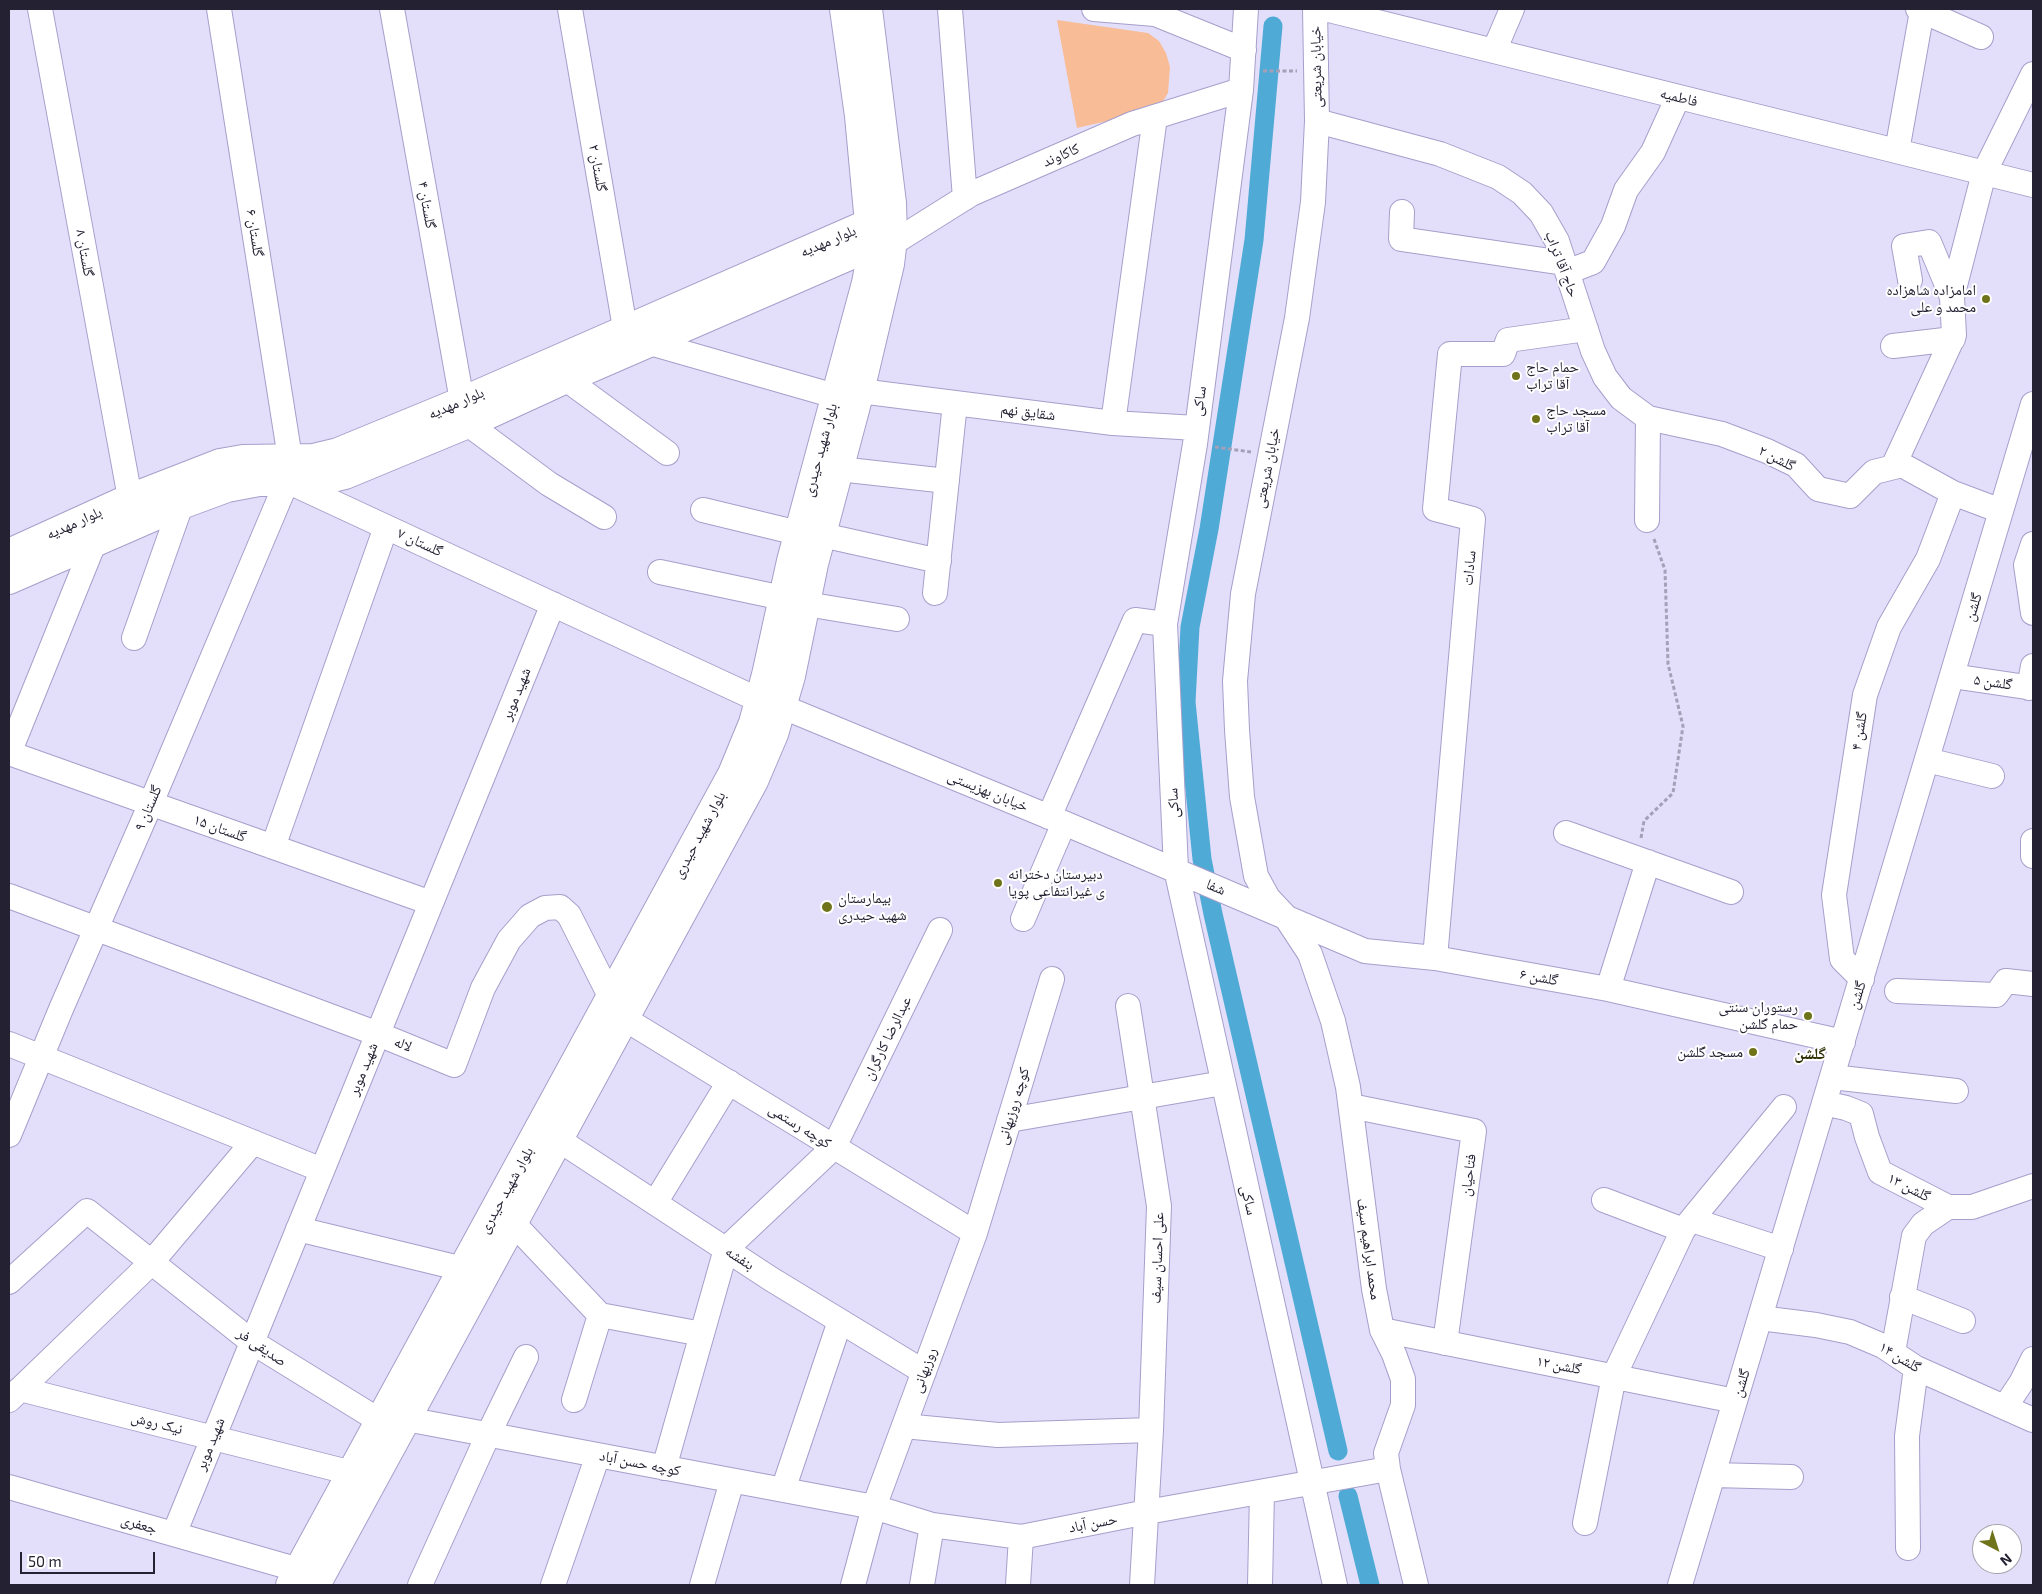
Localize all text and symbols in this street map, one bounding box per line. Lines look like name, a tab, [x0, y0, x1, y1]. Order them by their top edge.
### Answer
street label: خیابان شریعتی	[1306, 26, 1326, 108]
street label: فاطمیه	[1658, 84, 1700, 110]
street label: کاکاوند	[1040, 139, 1082, 171]
street label: گلستان ۲	[585, 143, 611, 193]
street label: گلستان ۴	[414, 180, 440, 230]
street label: گلستان ۶	[242, 208, 268, 258]
street label: بلوار مهدیه	[797, 221, 859, 261]
street label: گلستان ۸	[72, 228, 98, 278]
street label: حاج آقا تراب	[1541, 228, 1583, 300]
place label: امامزاده شاهزاده محمد و علی	[1886, 281, 1976, 316]
marker: امامزاده شاهزاده محمد و علی	[1980, 293, 1992, 305]
place label: حمام حاج آقا تراب	[1526, 358, 1579, 393]
marker: حمام حاج آقا تراب	[1510, 370, 1522, 382]
street label: بلوار مهدیه	[425, 383, 487, 423]
street label: ساکی	[1188, 385, 1210, 417]
street label: شقایق نهم	[999, 400, 1057, 424]
street label: بلوار شهید حیدری	[799, 401, 841, 499]
place label: مسجد حاج آقا تراب	[1546, 401, 1606, 436]
marker: مسجد حاج آقا تراب	[1530, 413, 1542, 425]
street label: خیابان شریعتی	[1250, 426, 1284, 510]
street label: گلشن ۲	[1756, 441, 1798, 475]
street label: بلوار مهدیه	[43, 503, 105, 543]
street label: گلستان ۷	[394, 524, 446, 560]
street label: سادات	[1459, 550, 1479, 586]
street label: گلشن	[1960, 591, 1986, 623]
street label: شهید موبر	[497, 665, 535, 723]
street label: گلشن ۵	[1973, 670, 2013, 694]
street label: گلشن ۴	[1847, 710, 1871, 752]
street label: خیابان بهزیستی	[945, 767, 1031, 815]
street label: گلستان ۹	[130, 782, 166, 834]
street label: ساکی	[1163, 787, 1183, 819]
street label: بلوار شهید حیدری	[669, 788, 729, 882]
street label: گلستان ۱۵	[191, 810, 249, 846]
place label: دبیرستان دخترانه ی غیرانتفاعی پویا	[1008, 865, 1105, 900]
street label: شفا	[1204, 875, 1228, 899]
marker: دبیرستان دخترانه ی غیرانتفاعی پویا	[992, 877, 1004, 889]
place label: بیمارستان شهید حیدری	[838, 889, 907, 924]
marker: بیمارستان شهید حیدری	[820, 900, 834, 914]
street label: گلشن ۶	[1518, 965, 1560, 989]
street label: گلشن	[1844, 979, 1870, 1011]
street label: عبدالرضا کارگران	[859, 993, 915, 1083]
place label: رستوران سنتی حمام گلشن	[1718, 998, 1798, 1033]
marker: رستوران سنتی حمام گلشن	[1802, 1010, 1814, 1022]
street label: لاله	[391, 1032, 415, 1056]
street label: شهید موبر	[344, 1040, 382, 1098]
place label: مسجد گلشن	[1677, 1043, 1743, 1061]
district label: گلشن	[1794, 1044, 1826, 1064]
marker: مسجد گلشن	[1747, 1046, 1759, 1058]
street label: کوچه روزبهانی	[993, 1065, 1033, 1147]
street label: کوچه رستمی	[765, 1100, 835, 1152]
street label: بلوار شهید حیدری	[475, 1144, 537, 1236]
street label: فتاحیان	[1456, 1152, 1480, 1198]
street label: گلشن ۱۳	[1885, 1169, 1933, 1205]
street label: ساکی	[1237, 1183, 1261, 1217]
street label: محمد ابراهیم سیف	[1353, 1197, 1385, 1301]
street label: علی احسان سیف	[1146, 1212, 1168, 1304]
street label: بنفشه	[722, 1242, 758, 1274]
street label: صدیقی فر	[234, 1324, 290, 1370]
street label: گلشن ۱۴	[1876, 1338, 1924, 1376]
street label: روزبهانی	[908, 1345, 940, 1395]
street label: گلشن ۱۲	[1535, 1352, 1583, 1378]
street label: گلشن	[1728, 1367, 1754, 1399]
street label: نیک روش	[129, 1408, 185, 1438]
street label: شهید موبر	[191, 1415, 229, 1473]
street label: کوچه حسن آباد	[598, 1446, 682, 1480]
street label: حسن آباد	[1067, 1509, 1119, 1537]
street label: جعفری	[119, 1510, 159, 1538]
north arrow	[1972, 1524, 2022, 1574]
scale bar	[22, 1542, 158, 1574]
text: N	[1997, 1550, 2016, 1570]
text: 50 m	[28, 1552, 62, 1570]

